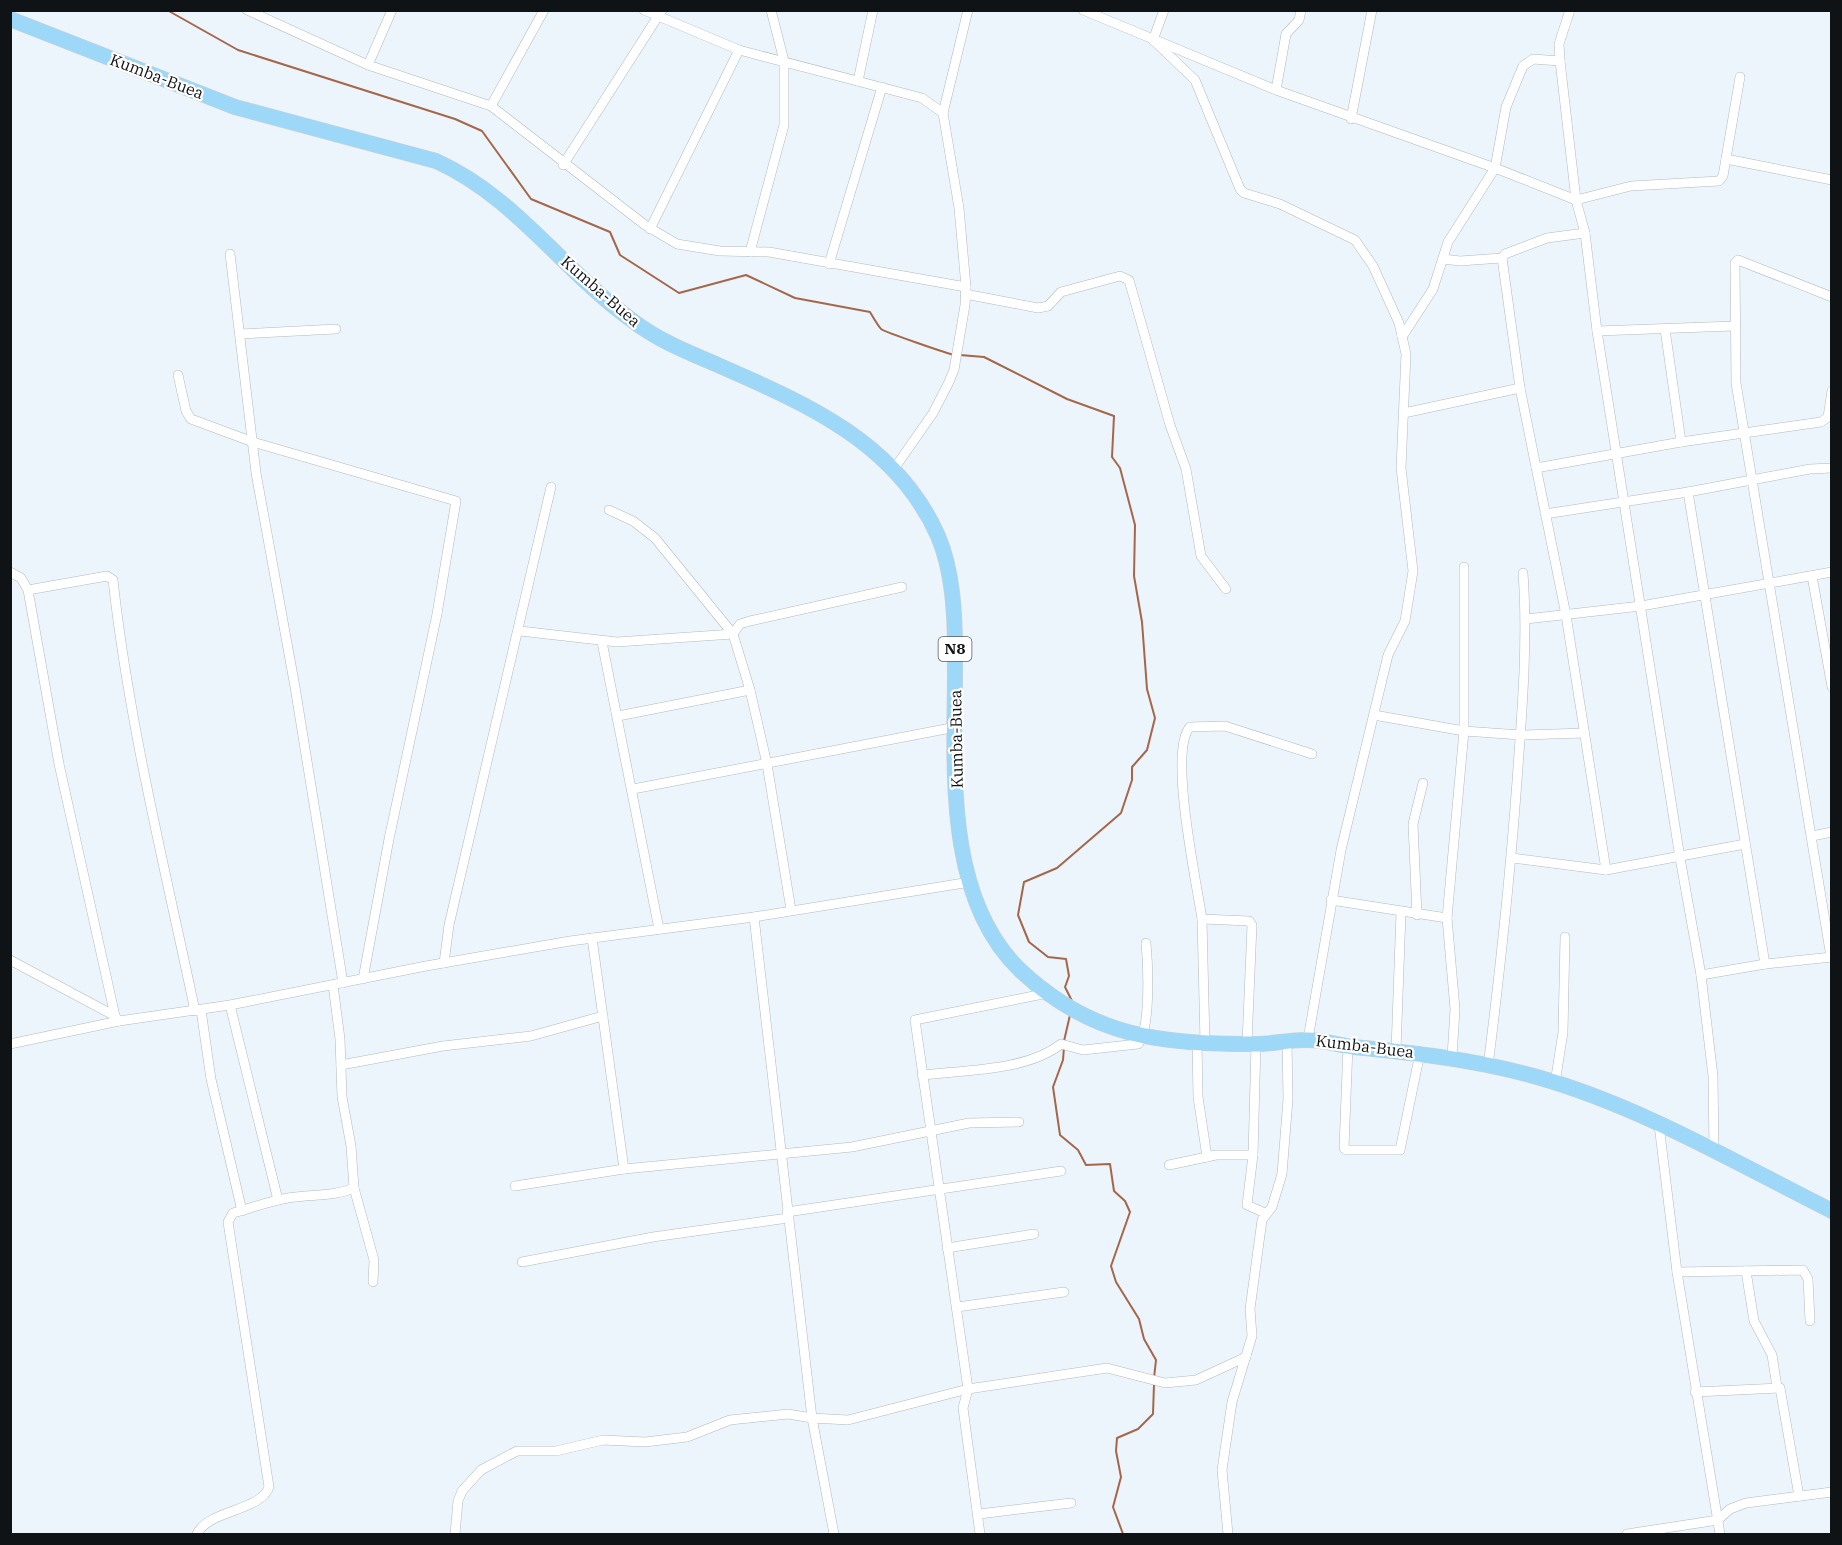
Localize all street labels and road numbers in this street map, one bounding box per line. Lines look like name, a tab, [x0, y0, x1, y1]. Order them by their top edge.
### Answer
street label: Kumba-Buea	[107, 49, 207, 103]
street label: Kumba-Buea	[557, 251, 645, 331]
road number: N8	[938, 637, 972, 661]
street label: Kumba-Buea	[945, 689, 967, 789]
street label: Kumba-Buea	[1315, 1030, 1415, 1062]

